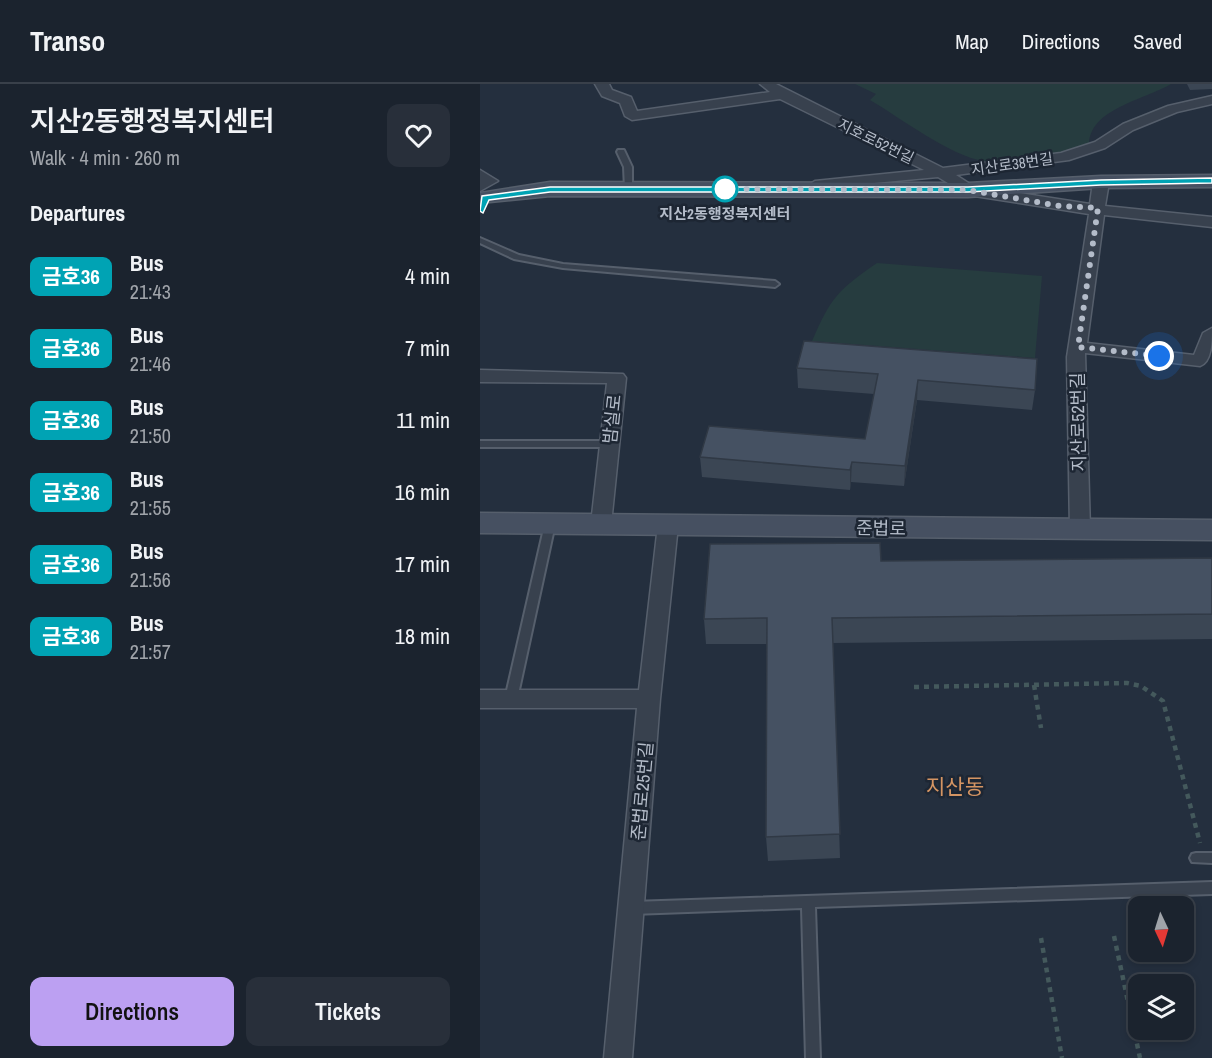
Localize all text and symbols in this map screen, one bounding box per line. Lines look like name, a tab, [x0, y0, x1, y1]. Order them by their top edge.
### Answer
text: Transo	[30, 22, 105, 60]
text: Map	[955, 27, 989, 56]
text: Directions	[1022, 27, 1100, 56]
text: Saved	[1133, 27, 1182, 56]
text: 지산2동행정복지센터	[30, 102, 275, 140]
button: heart	[387, 104, 450, 167]
street label: 지호로52번길	[834, 113, 918, 169]
text: Walk · 4 min · 260 m	[30, 144, 180, 171]
street label: 지산로38번길	[970, 148, 1054, 180]
marker: 지산2동행정복지센터	[712, 176, 738, 202]
text: Departures	[30, 198, 125, 228]
place label: 지산2동행정복지센터	[659, 203, 791, 224]
text: Bus	[130, 248, 164, 278]
text: 4 min	[405, 261, 450, 291]
text: 금호36	[42, 262, 100, 291]
text: 21:43	[130, 278, 171, 305]
text: Bus	[130, 320, 164, 350]
text: 7 min	[405, 333, 450, 363]
text: 금호36	[42, 334, 100, 363]
your location	[1144, 341, 1174, 371]
text: 21:46	[130, 350, 171, 377]
street label: 지산로52번길	[1065, 372, 1091, 472]
text: Bus	[130, 392, 164, 422]
street label: 밤실로	[597, 393, 627, 445]
text: 11 min	[396, 405, 450, 435]
text: 금호36	[42, 406, 100, 435]
text: 21:50	[130, 422, 171, 449]
text: Bus	[130, 464, 164, 494]
text: 16 min	[395, 477, 450, 507]
text: 금호36	[42, 478, 100, 507]
text: 21:55	[130, 494, 171, 521]
street label: 준법로	[856, 515, 906, 541]
text: Bus	[130, 536, 164, 566]
text: 17 min	[395, 549, 450, 579]
text: 금호36	[42, 550, 100, 579]
text: 21:56	[130, 566, 171, 593]
text: Bus	[130, 608, 164, 638]
text: 18 min	[395, 621, 450, 651]
text: 금호36	[42, 622, 100, 651]
text: 21:57	[130, 638, 171, 665]
street label: 준법로25번길	[625, 740, 659, 842]
district label: 지산동	[926, 772, 984, 801]
north arrow	[1128, 896, 1194, 962]
map controls	[1128, 896, 1194, 1040]
button: layers	[1128, 974, 1194, 1040]
button: Directions	[30, 977, 234, 1046]
button: Tickets	[246, 977, 450, 1046]

